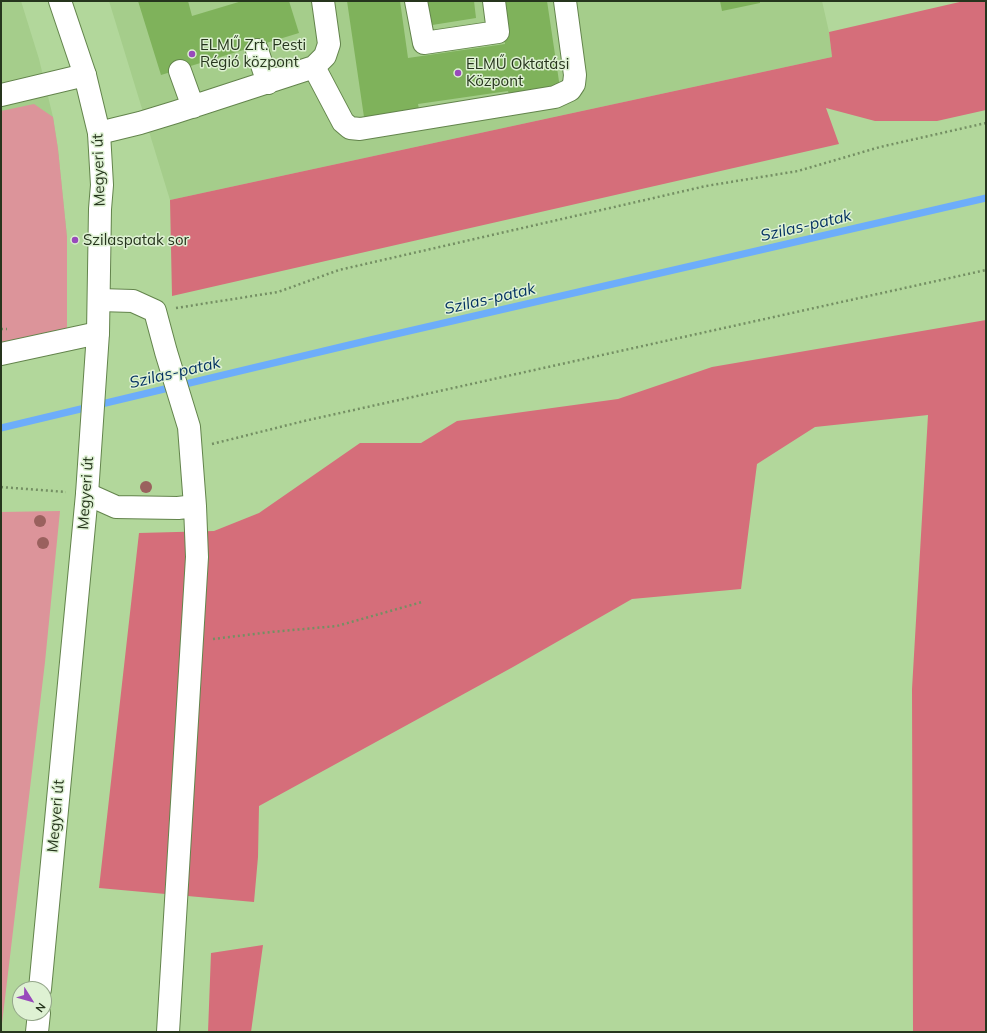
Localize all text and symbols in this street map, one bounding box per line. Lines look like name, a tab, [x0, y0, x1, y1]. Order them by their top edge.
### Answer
place label: ELMŰ Zrt. Pesti Régió központ	[200, 36, 306, 71]
marker: ELMŰ Zrt. Pesti Régió központ	[187, 49, 197, 59]
place label: ELMŰ Oktatási Központ	[466, 55, 569, 90]
marker: ELMŰ Oktatási Központ	[453, 68, 463, 78]
street label: Megyeri út	[89, 133, 109, 207]
water label: Szilas-patak	[759, 206, 853, 246]
place label: Szilaspatak sor	[83, 231, 189, 249]
marker: Szilaspatak sor	[70, 235, 80, 245]
water label: Szilas-patak	[443, 279, 537, 319]
water label: Szilas-patak	[128, 353, 222, 393]
street label: Megyeri út	[74, 456, 98, 530]
street label: Megyeri út	[44, 779, 68, 853]
north arrow	[12, 981, 52, 1021]
text: N	[33, 1000, 49, 1015]

